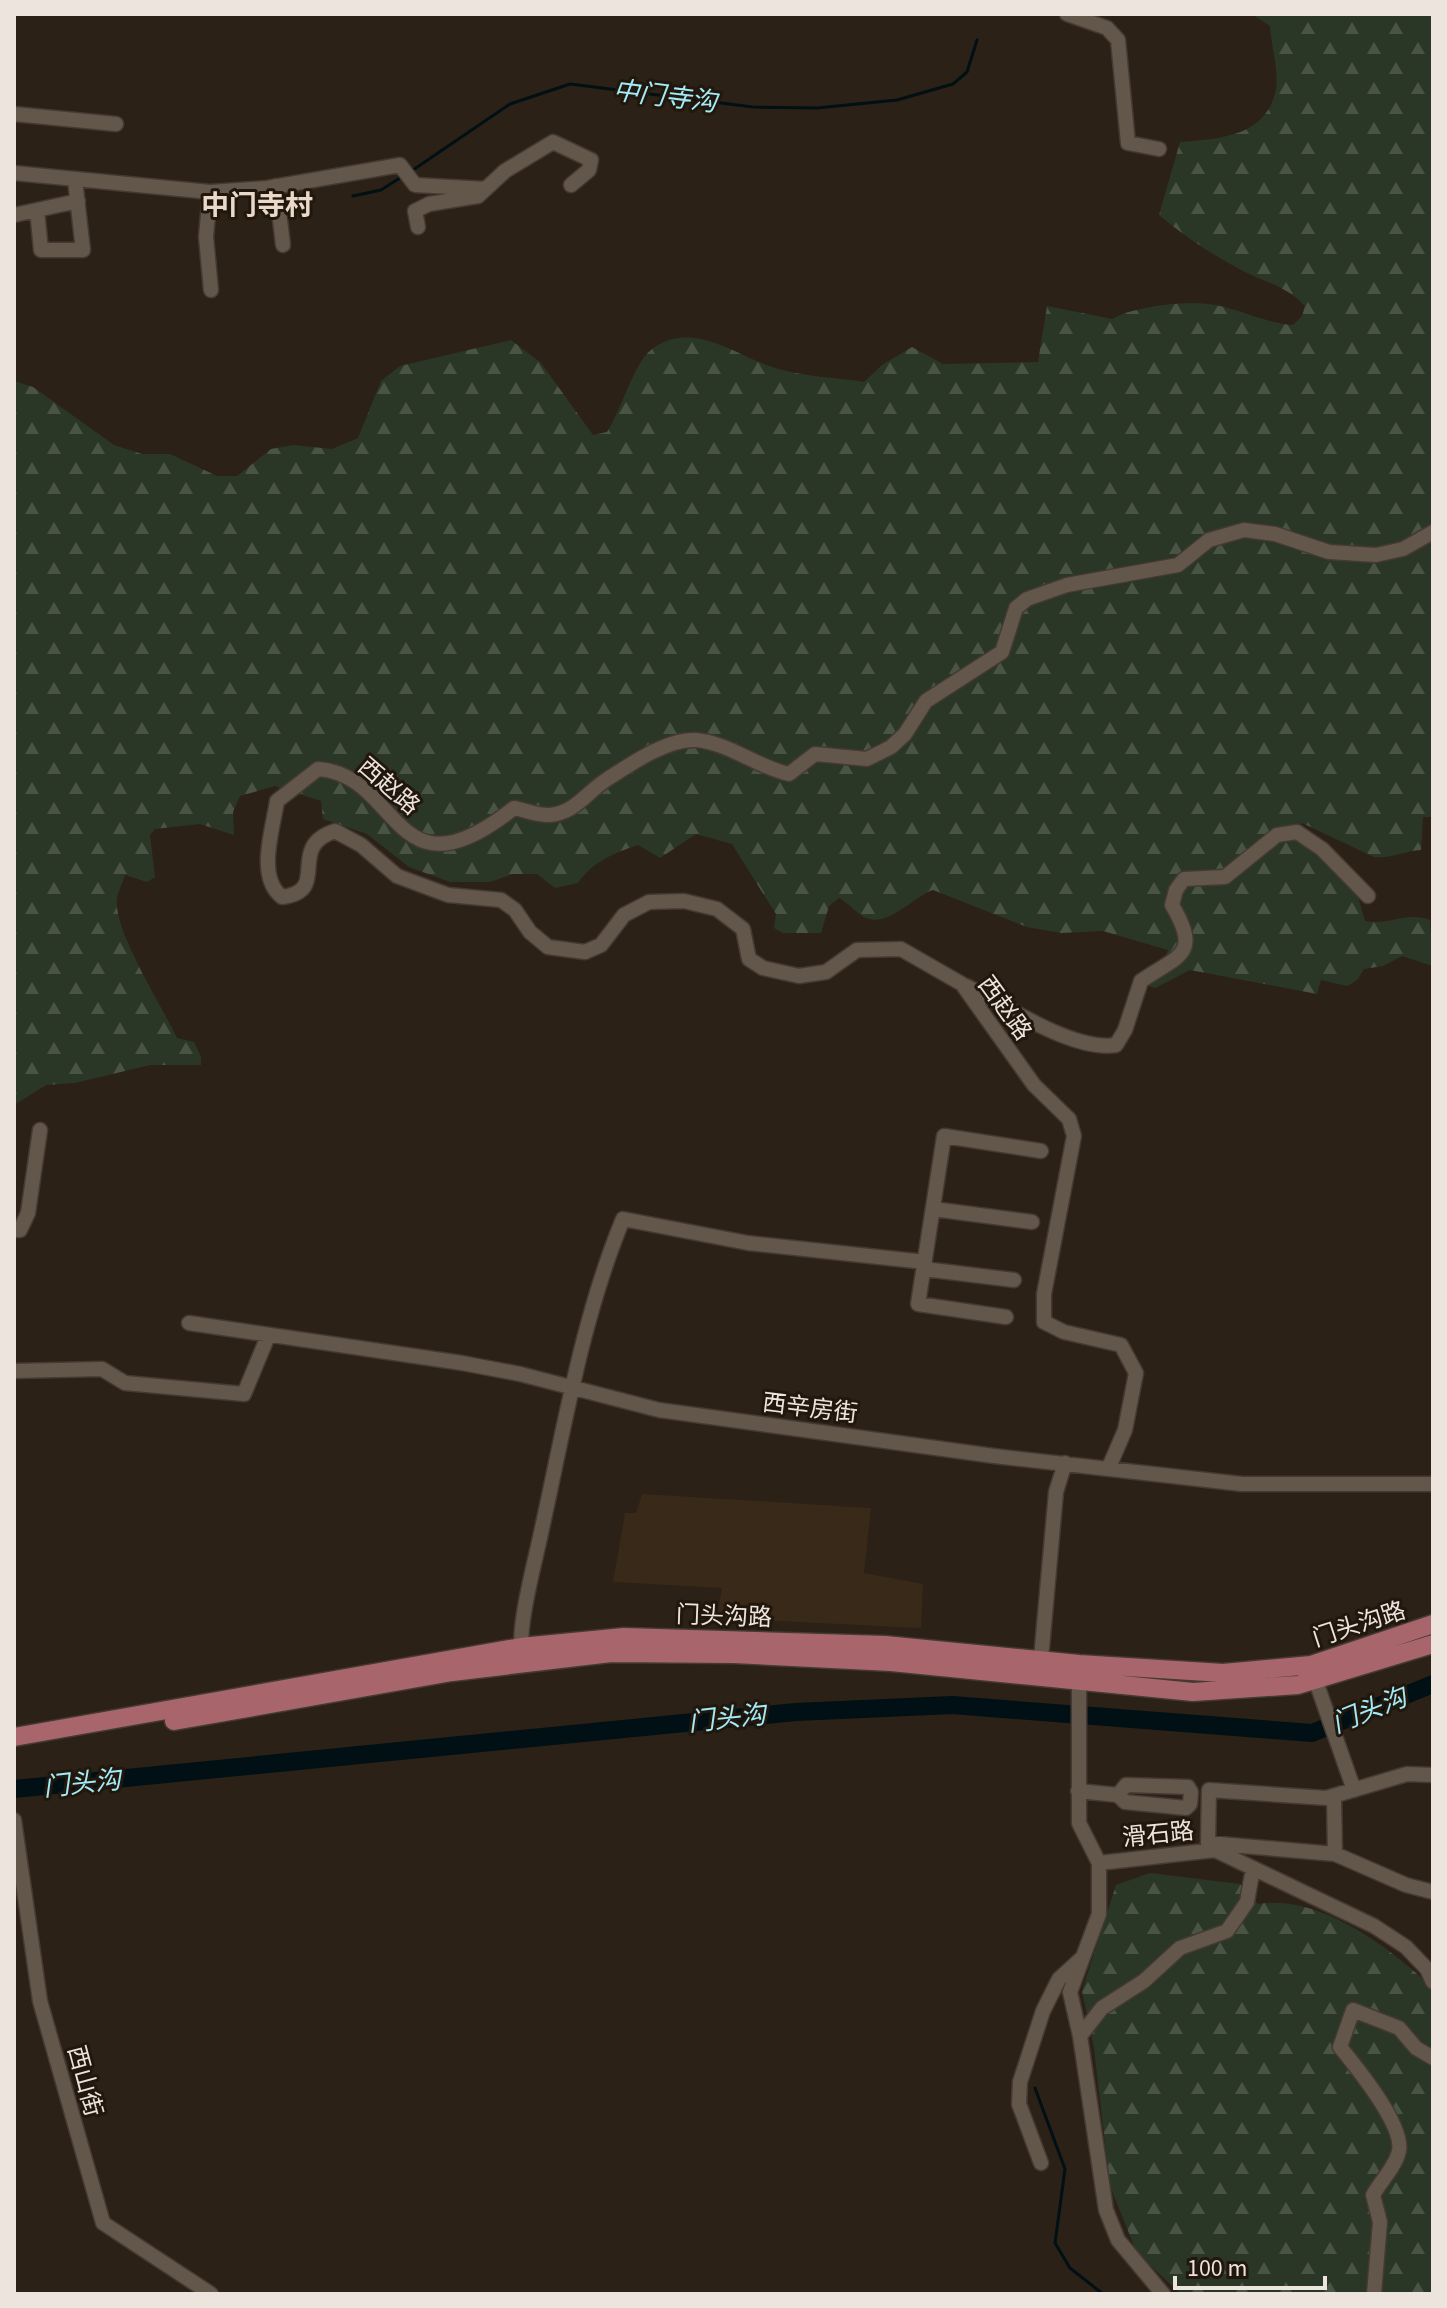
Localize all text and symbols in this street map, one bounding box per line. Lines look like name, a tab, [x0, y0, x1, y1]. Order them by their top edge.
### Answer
water label: 中门寺沟	[611, 72, 722, 122]
district label: 中门寺村	[201, 186, 313, 226]
street label: 西赵路	[350, 750, 427, 823]
street label: 西赵路	[969, 969, 1040, 1048]
street label: 西辛房街	[760, 1385, 860, 1432]
street label: 门头沟路	[1308, 1593, 1410, 1656]
street label: 门头沟路	[675, 1597, 773, 1636]
water label: 门头沟	[1326, 1678, 1415, 1742]
water label: 门头沟	[686, 1696, 771, 1741]
water label: 门头沟	[41, 1761, 126, 1806]
street label: 滑石路	[1120, 1813, 1196, 1856]
street label: 西山街	[58, 2042, 111, 2120]
scale bar	[1175, 2240, 1325, 2290]
text: 100 m	[1187, 2251, 1247, 2286]

